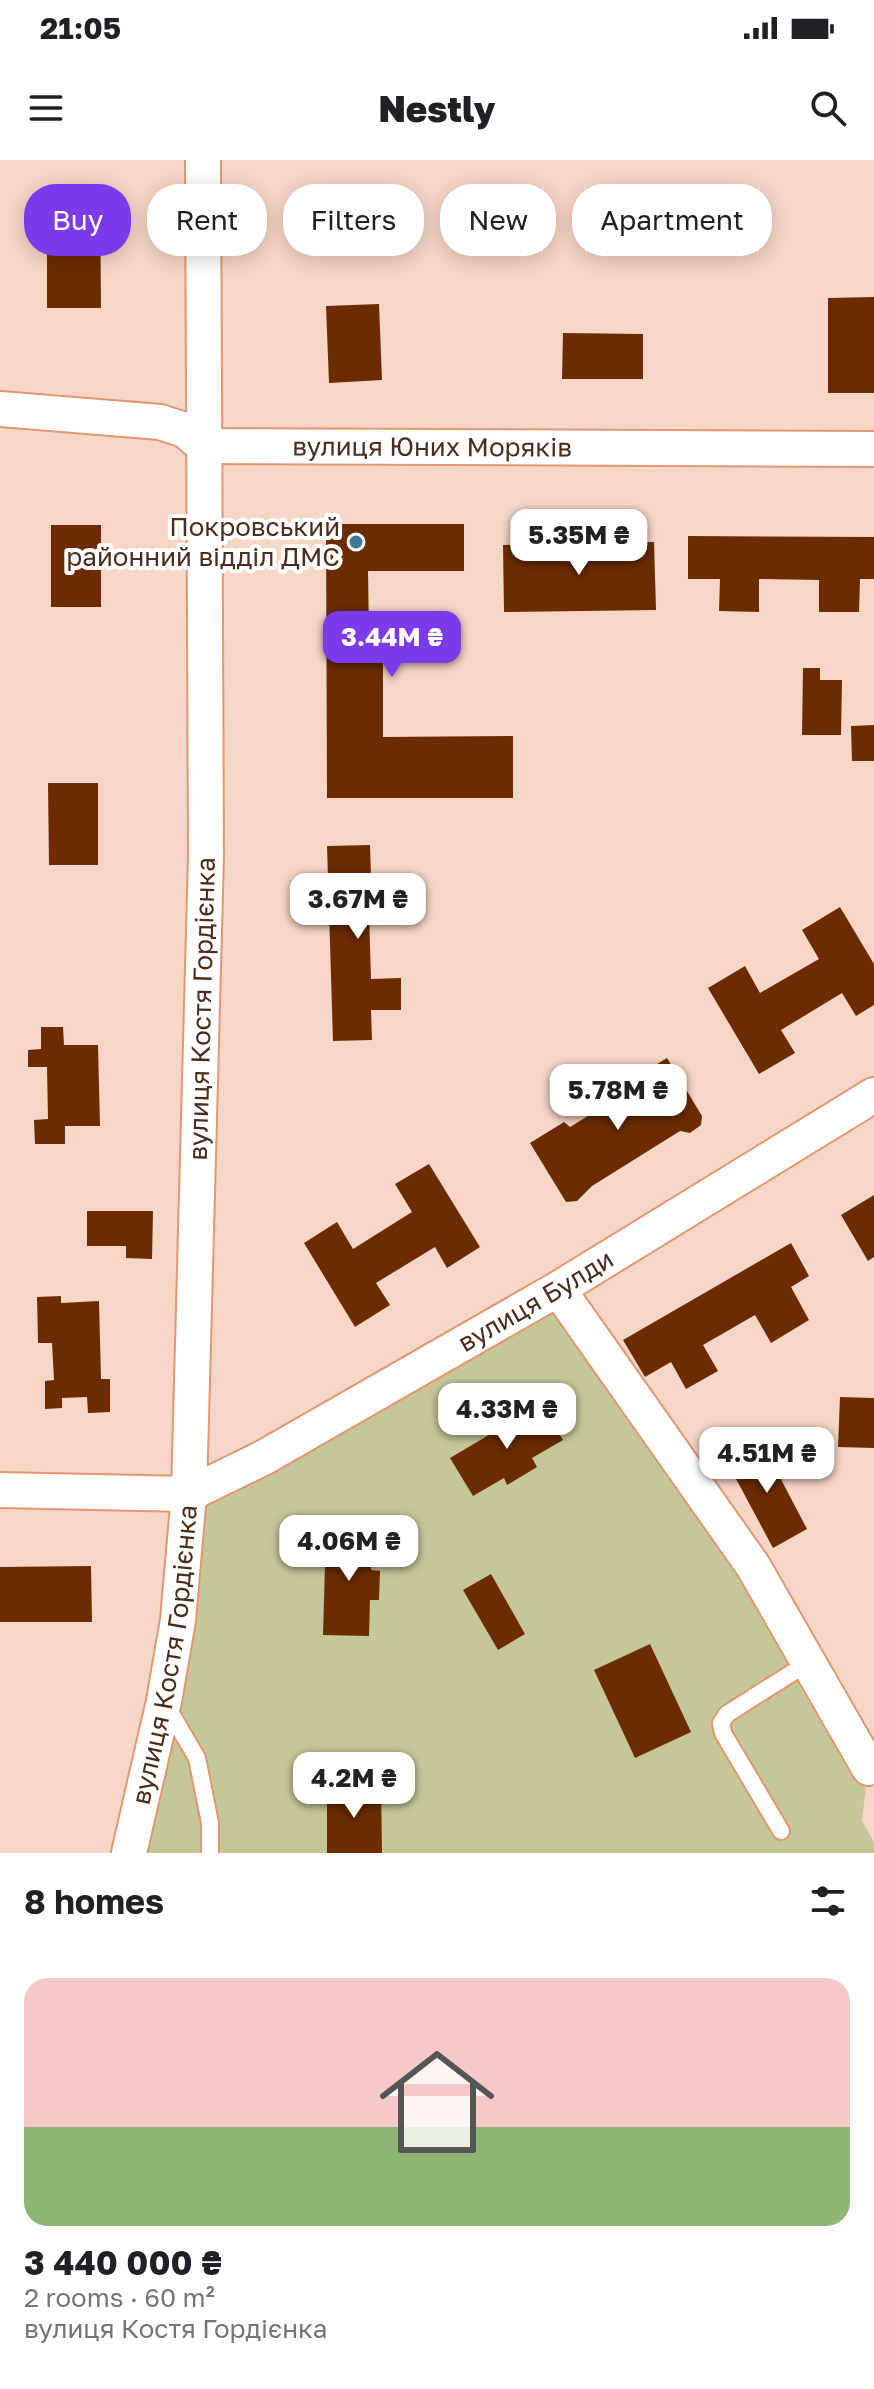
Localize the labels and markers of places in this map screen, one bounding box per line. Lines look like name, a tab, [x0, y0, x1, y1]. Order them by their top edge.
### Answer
pin: 5.35M ₴	[505, 509, 653, 577]
place label: Покровський районний відділ ДМС	[66, 511, 340, 572]
marker: Покровський районний відділ ДМС	[347, 533, 365, 551]
pin: 3.44M ₴	[318, 611, 466, 679]
pin: 3.67M ₴	[284, 873, 432, 941]
pin: 5.78M ₴	[544, 1064, 692, 1132]
pin: 4.33M ₴	[433, 1383, 581, 1451]
pin: 4.51M ₴	[693, 1427, 841, 1495]
pin: 4.06M ₴	[275, 1515, 423, 1583]
pin: 4.2M ₴	[289, 1752, 419, 1820]

